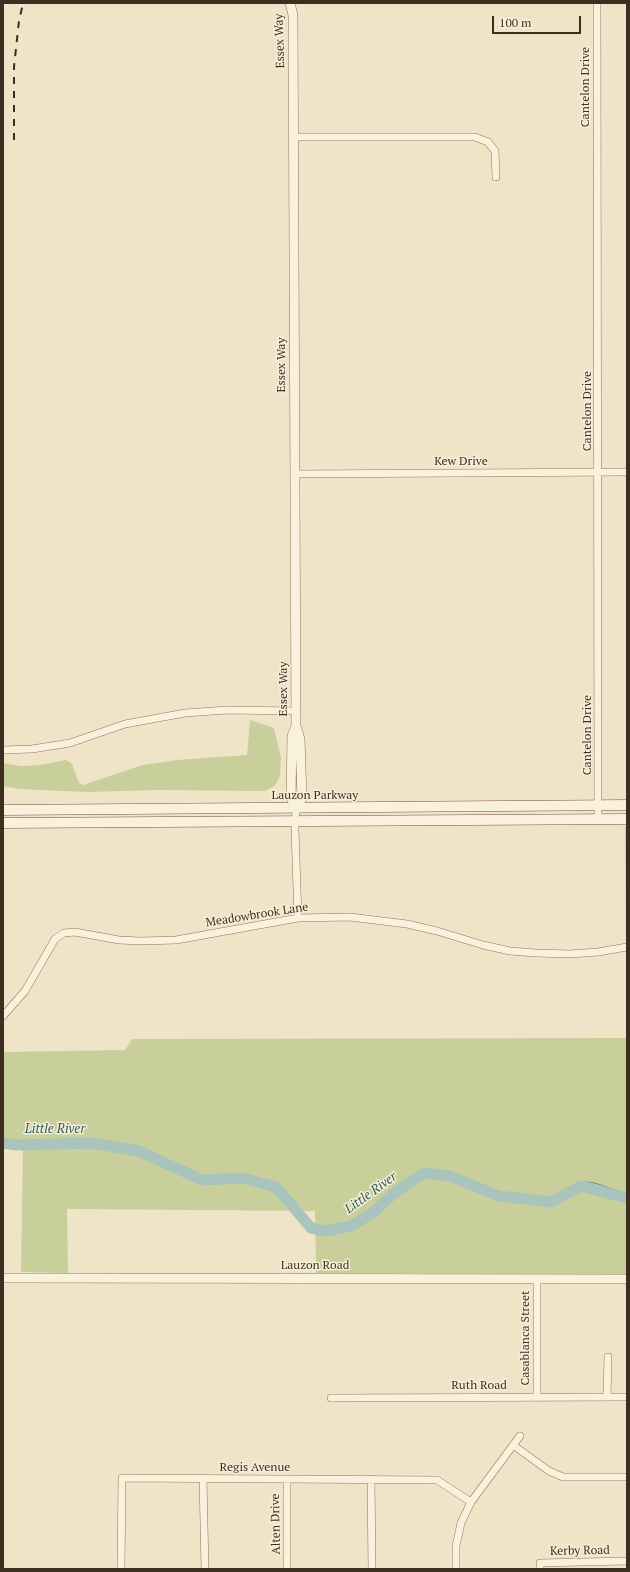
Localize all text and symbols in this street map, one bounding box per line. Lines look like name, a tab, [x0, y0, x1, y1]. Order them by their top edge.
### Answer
scale bar	[494, 8, 583, 34]
street label: Essex Way	[272, 13, 288, 69]
text: 100 m	[499, 15, 531, 30]
street label: Cantelon Drive	[579, 47, 593, 127]
street label: Essex Way	[275, 338, 289, 392]
street label: Cantelon Drive	[581, 371, 595, 451]
street label: Kew Drive	[434, 455, 488, 469]
street label: Essex Way	[277, 662, 291, 716]
street label: Cantelon Drive	[581, 695, 595, 775]
street label: Lauzon Parkway	[272, 789, 358, 803]
street label: Meadowbrook Lane	[205, 900, 309, 930]
water label: Little River	[25, 1121, 85, 1137]
water label: Little River	[342, 1169, 400, 1217]
street label: Lauzon Road	[281, 1259, 349, 1273]
street label: Casablanca Street	[519, 1291, 533, 1385]
street label: Ruth Road	[451, 1379, 507, 1393]
street label: Regis Avenue	[220, 1461, 290, 1475]
street label: Alten Drive	[268, 1493, 284, 1555]
street label: Kerby Road	[550, 1543, 610, 1559]

